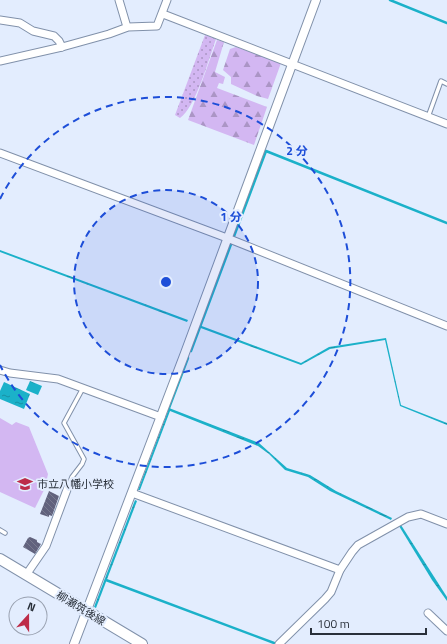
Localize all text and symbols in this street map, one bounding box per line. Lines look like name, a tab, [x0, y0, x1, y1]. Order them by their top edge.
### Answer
text: 2 分	[286, 141, 308, 160]
text: 1 分	[220, 207, 242, 226]
centre of rings	[159, 275, 173, 289]
school or university icon: 市立八幡小学校	[16, 475, 34, 493]
place label: 市立八幡小学校	[37, 476, 114, 492]
street label: 柳瀬筑後線	[53, 587, 109, 629]
north arrow	[8, 596, 48, 636]
text: N	[25, 598, 38, 615]
scale bar	[311, 610, 426, 636]
text: 100 m	[317, 614, 350, 633]

